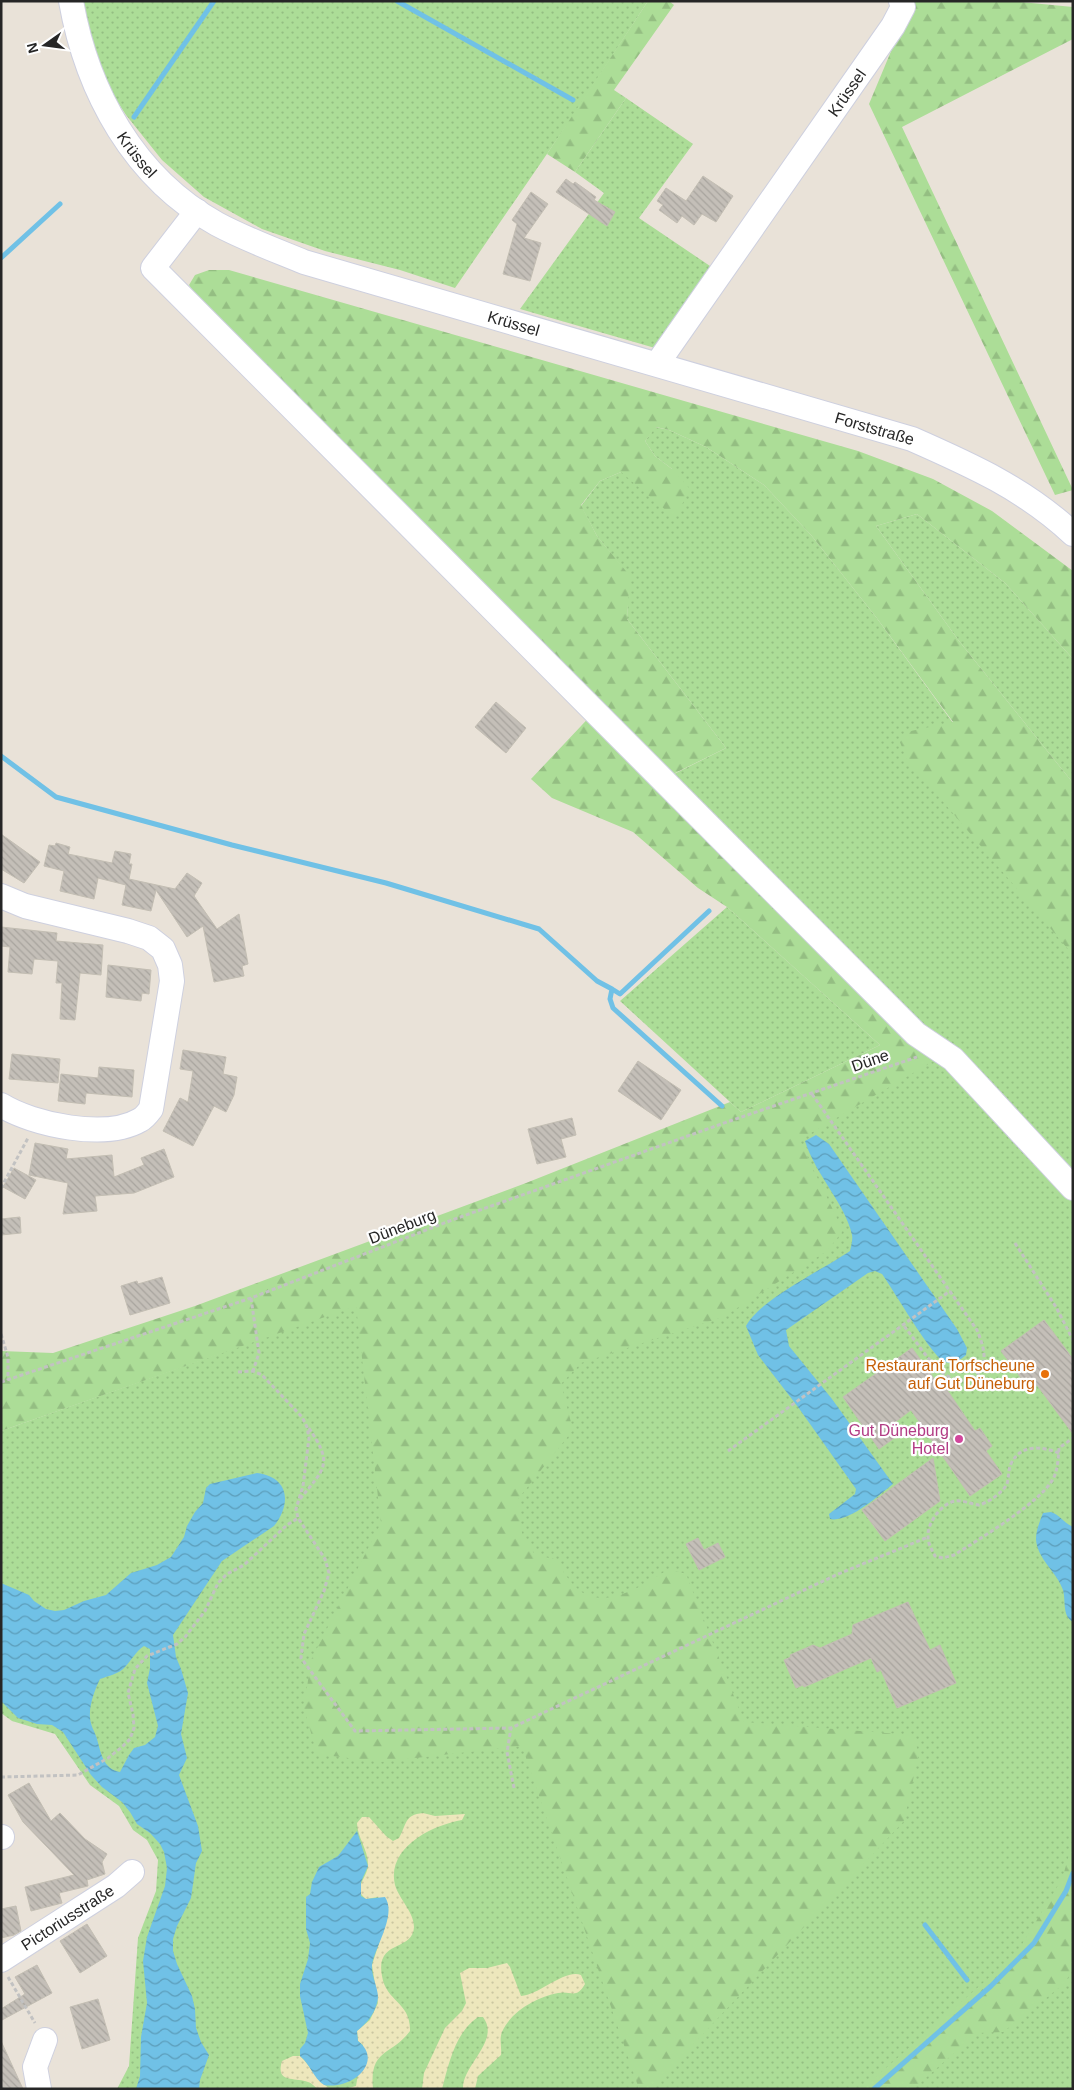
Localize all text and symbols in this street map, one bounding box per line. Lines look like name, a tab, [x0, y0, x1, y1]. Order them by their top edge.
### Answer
north arrow	[20, 20, 70, 70]
text: N	[23, 41, 41, 55]
street label: Krüssel	[825, 66, 869, 120]
street label: Krüssel	[114, 129, 160, 181]
street label: Krüssel	[486, 308, 542, 339]
street label: Forststraße	[833, 409, 916, 448]
street label: Düne	[849, 1046, 891, 1075]
street label: Düneburg	[366, 1206, 438, 1247]
place label: Restaurant Torfscheune auf Gut Düneburg	[865, 1357, 1035, 1392]
marker: Restaurant Torfscheune auf Gut Düneburg	[1039, 1368, 1051, 1380]
place label: Gut Düneburg Hotel	[848, 1422, 949, 1457]
marker: Gut Düneburg Hotel	[953, 1433, 965, 1445]
street label: Pictoriusstraße	[18, 1882, 117, 1954]

